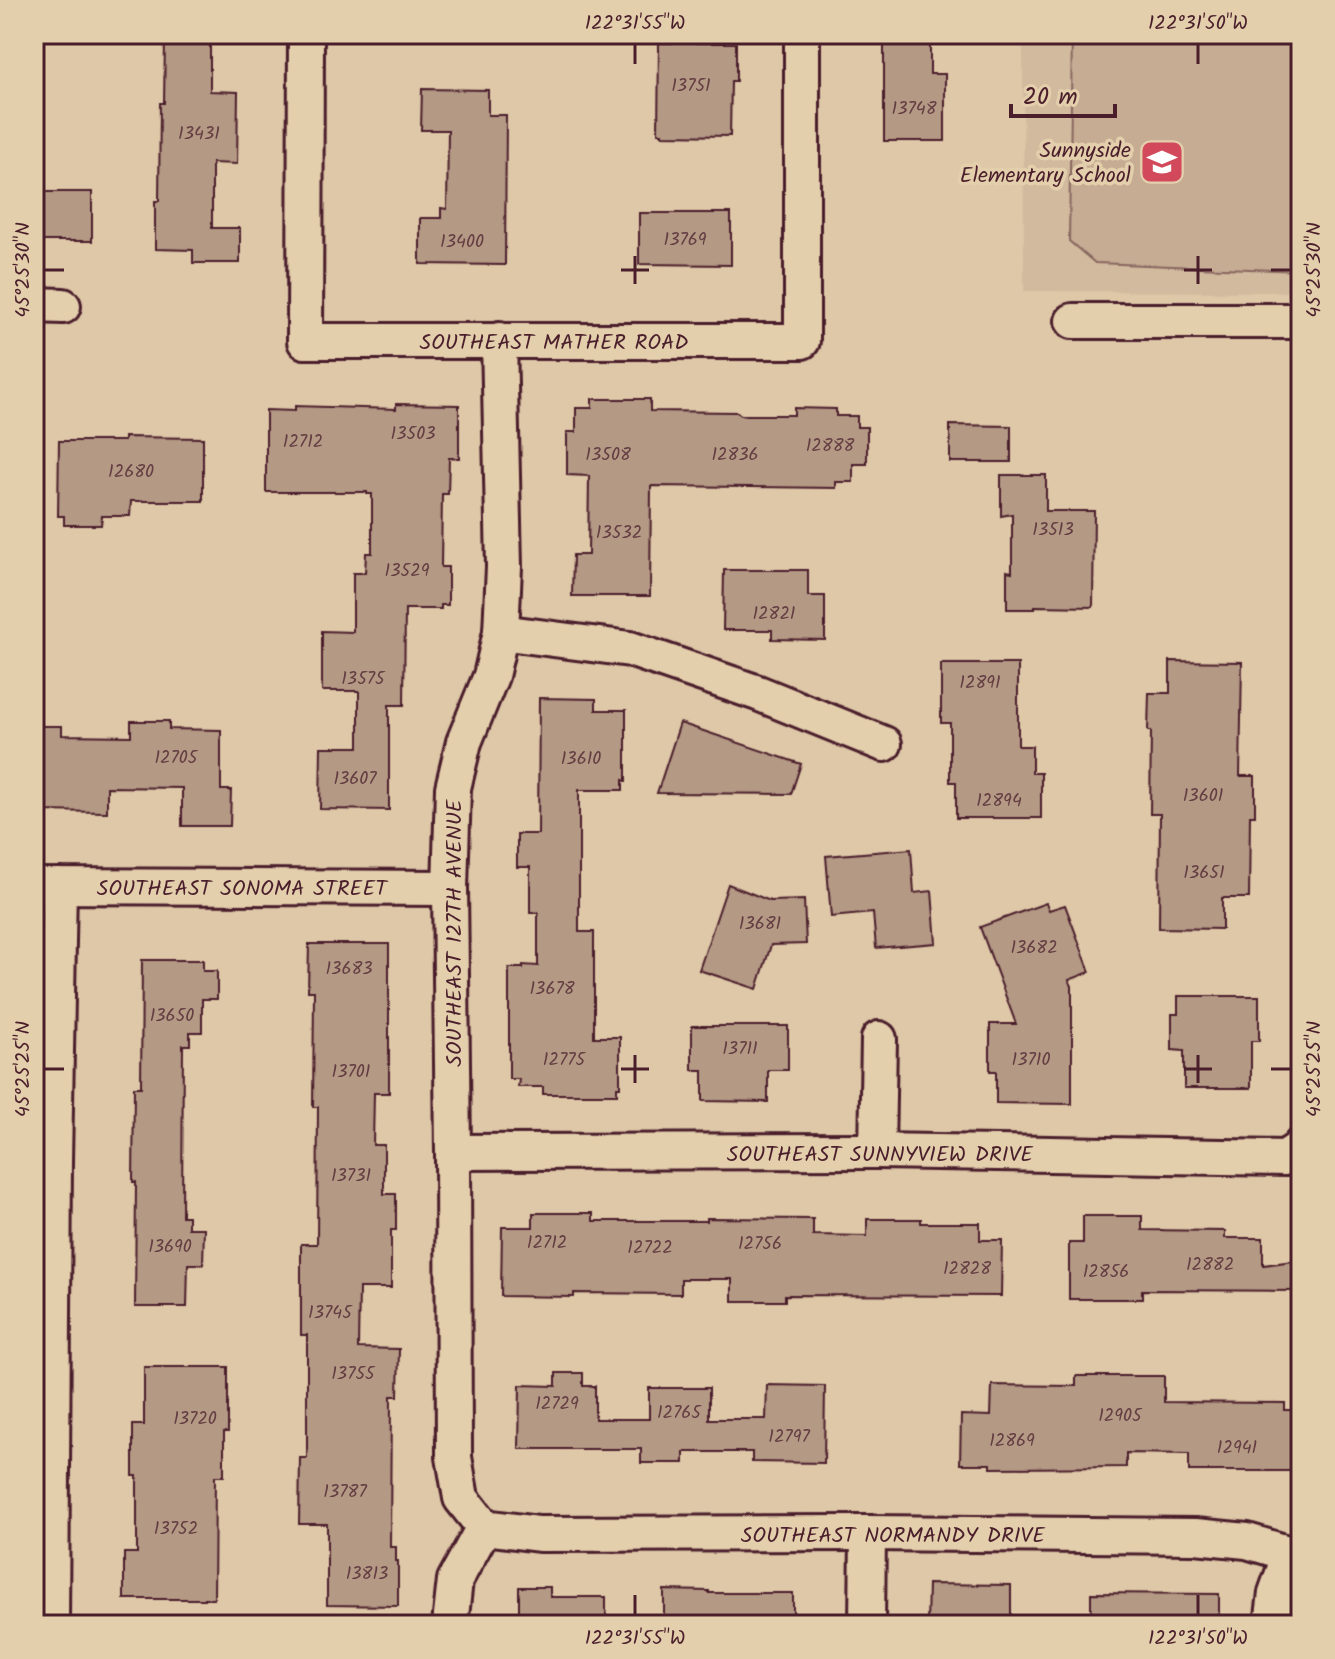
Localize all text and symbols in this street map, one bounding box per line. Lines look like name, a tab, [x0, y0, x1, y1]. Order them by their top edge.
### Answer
text: 122°31'55"W	[585, 8, 685, 40]
text: 122°31'50"W	[1148, 8, 1248, 40]
scale bar	[1011, 68, 1115, 118]
house number: 13751	[671, 72, 711, 101]
text: 20 m	[1023, 78, 1078, 117]
house number: 13748	[892, 95, 937, 124]
house number: 13431	[178, 120, 220, 149]
place label: Sunnyside Elementary School	[960, 134, 1132, 194]
school or university icon: Sunnyside Elementary School	[1138, 138, 1186, 186]
text: 45°25'30"N	[8, 222, 40, 318]
text: 45°25'30"N	[1299, 222, 1331, 318]
house number: 13769	[663, 226, 707, 255]
house number: 13400	[440, 228, 484, 257]
street label: SOUTHEAST MATHER ROAD	[419, 326, 689, 361]
house number: 13503	[391, 420, 435, 449]
house number: 12712	[283, 428, 323, 457]
house number: 12888	[806, 432, 854, 461]
house number: 13508	[585, 441, 631, 470]
house number: 12836	[711, 441, 759, 470]
house number: 12680	[108, 458, 154, 487]
house number: 13513	[1032, 516, 1074, 545]
house number: 13532	[596, 519, 642, 548]
house number: 13529	[385, 557, 430, 586]
house number: 12821	[752, 600, 796, 629]
house number: 13575	[341, 665, 386, 694]
house number: 12891	[959, 669, 1001, 698]
house number: 12705	[154, 744, 199, 773]
house number: 13610	[561, 745, 601, 774]
house number: 13607	[333, 765, 377, 794]
house number: 13601	[1183, 782, 1223, 811]
house number: 12894	[976, 787, 1022, 816]
street label: SOUTHEAST 127TH AVENUE	[438, 798, 473, 1067]
house number: 13651	[1183, 859, 1225, 888]
street label: SOUTHEAST SONOMA STREET	[97, 872, 389, 907]
house number: 13681	[739, 910, 781, 939]
house number: 13682	[1010, 934, 1058, 963]
house number: 13683	[325, 955, 373, 984]
house number: 13678	[529, 975, 575, 1004]
house number: 13650	[150, 1002, 194, 1031]
text: 45°25'25"N	[8, 1021, 40, 1117]
text: 45°25'25"N	[1299, 1021, 1331, 1117]
house number: 13711	[722, 1035, 758, 1064]
house number: 12775	[543, 1046, 587, 1075]
house number: 13710	[1012, 1046, 1050, 1075]
house number: 13701	[332, 1058, 370, 1087]
street label: SOUTHEAST SUNNYVIEW DRIVE	[727, 1138, 1034, 1173]
house number: 13731	[331, 1162, 371, 1191]
house number: 12712	[527, 1229, 567, 1258]
house number: 12756	[738, 1230, 782, 1259]
house number: 13690	[148, 1233, 192, 1262]
house number: 12722	[627, 1234, 673, 1263]
house number: 12882	[1186, 1251, 1234, 1280]
house number: 12828	[943, 1255, 991, 1284]
house number: 12856	[1083, 1258, 1129, 1287]
house number: 13745	[308, 1299, 353, 1328]
house number: 13755	[331, 1360, 376, 1389]
house number: 12729	[535, 1390, 579, 1419]
house number: 12765	[657, 1399, 702, 1428]
house number: 12905	[1098, 1402, 1143, 1431]
house number: 13720	[173, 1405, 217, 1434]
house number: 12797	[768, 1423, 810, 1452]
house number: 12869	[989, 1427, 1035, 1456]
house number: 12941	[1217, 1434, 1257, 1463]
house number: 13787	[323, 1478, 367, 1507]
house number: 13752	[154, 1515, 198, 1544]
street label: SOUTHEAST NORMANDY DRIVE	[741, 1519, 1046, 1554]
house number: 13813	[346, 1560, 388, 1589]
text: 122°31'55"W	[585, 1623, 685, 1655]
text: 122°31'50"W	[1148, 1623, 1248, 1655]

